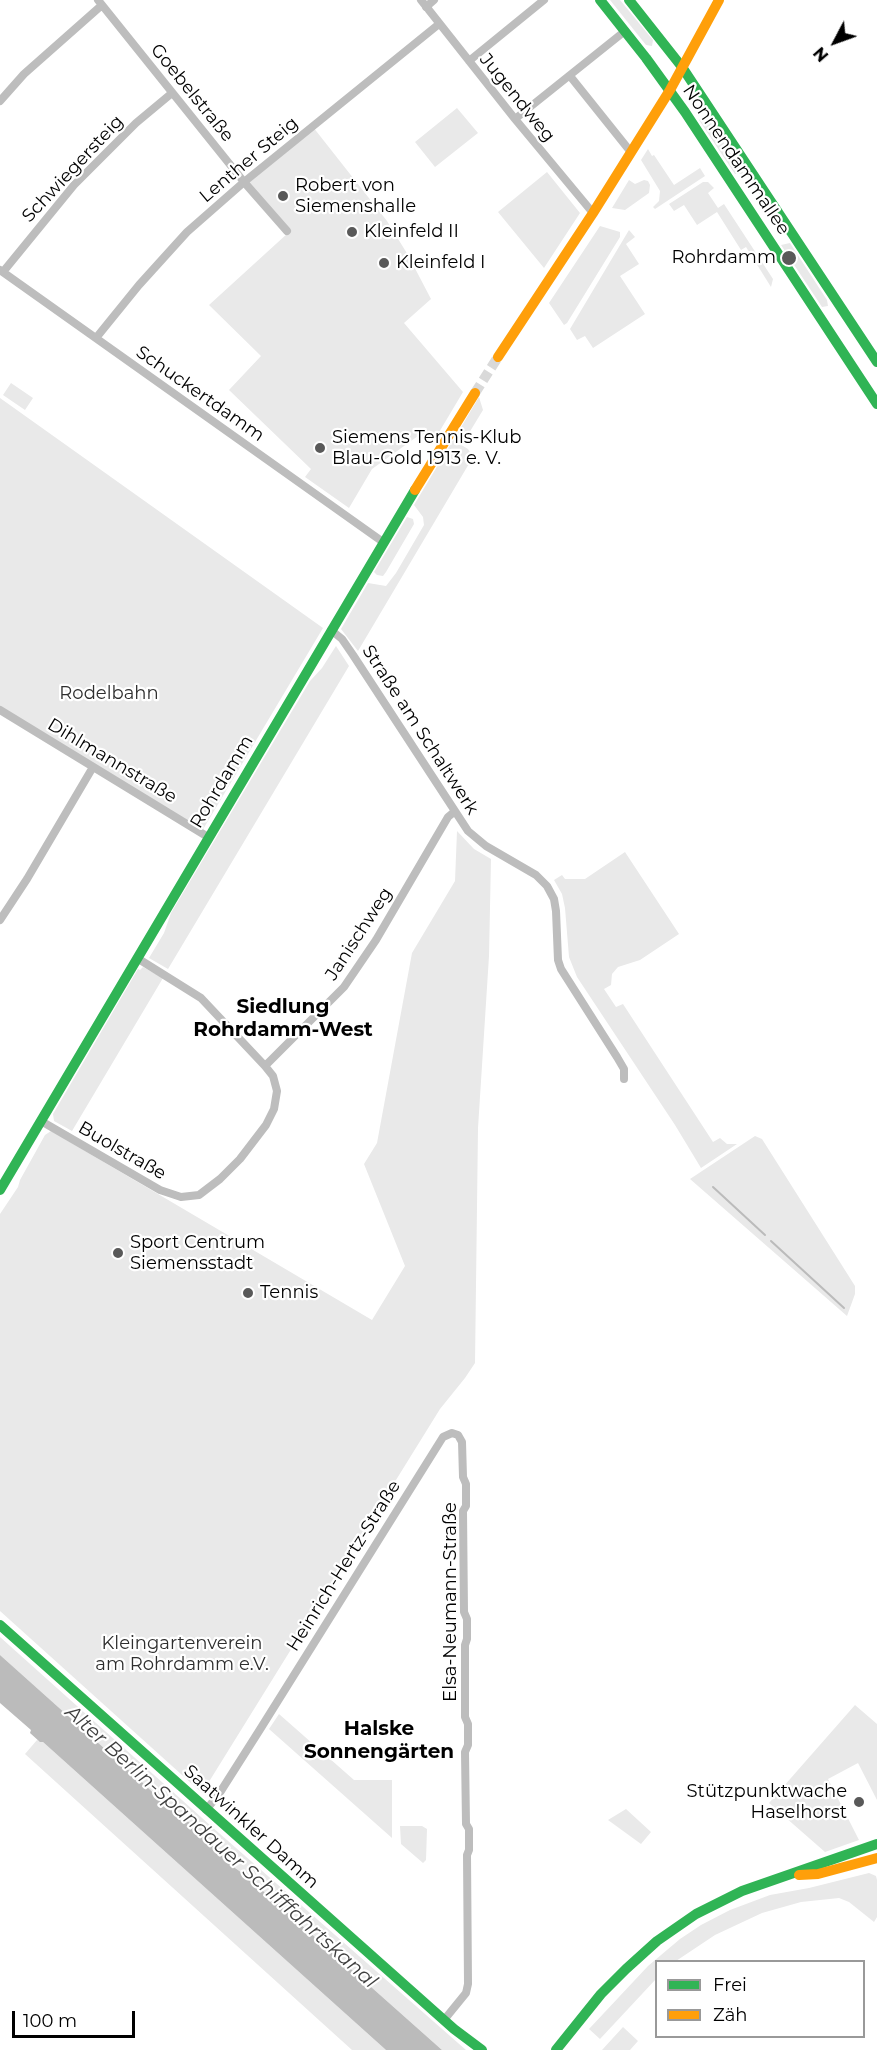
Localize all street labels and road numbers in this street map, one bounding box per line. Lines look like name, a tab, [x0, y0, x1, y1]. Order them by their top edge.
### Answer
street label: Goebelstraße	[146, 40, 238, 146]
street label: Jugendweg	[475, 49, 559, 147]
street label: Nonnendammallee	[678, 81, 794, 239]
street label: Schwiegersteig	[18, 111, 128, 227]
street label: Lenther Steig	[195, 113, 303, 207]
street label: Schuckertdamm	[132, 342, 268, 446]
street label: Straße am Schaltwerk	[357, 641, 483, 819]
street label: Dihlmannstraße	[43, 714, 181, 808]
street label: Rohrdamm	[186, 732, 258, 832]
street label: Janischweg	[321, 884, 397, 984]
street label: Buolstraße	[74, 1117, 170, 1185]
street label: Heinrich-Hertz-Straße	[282, 1476, 406, 1656]
street label: Elsa-Neumann-Straße	[440, 1502, 462, 1702]
street label: Saatwinkler Damm	[179, 1761, 323, 1893]

